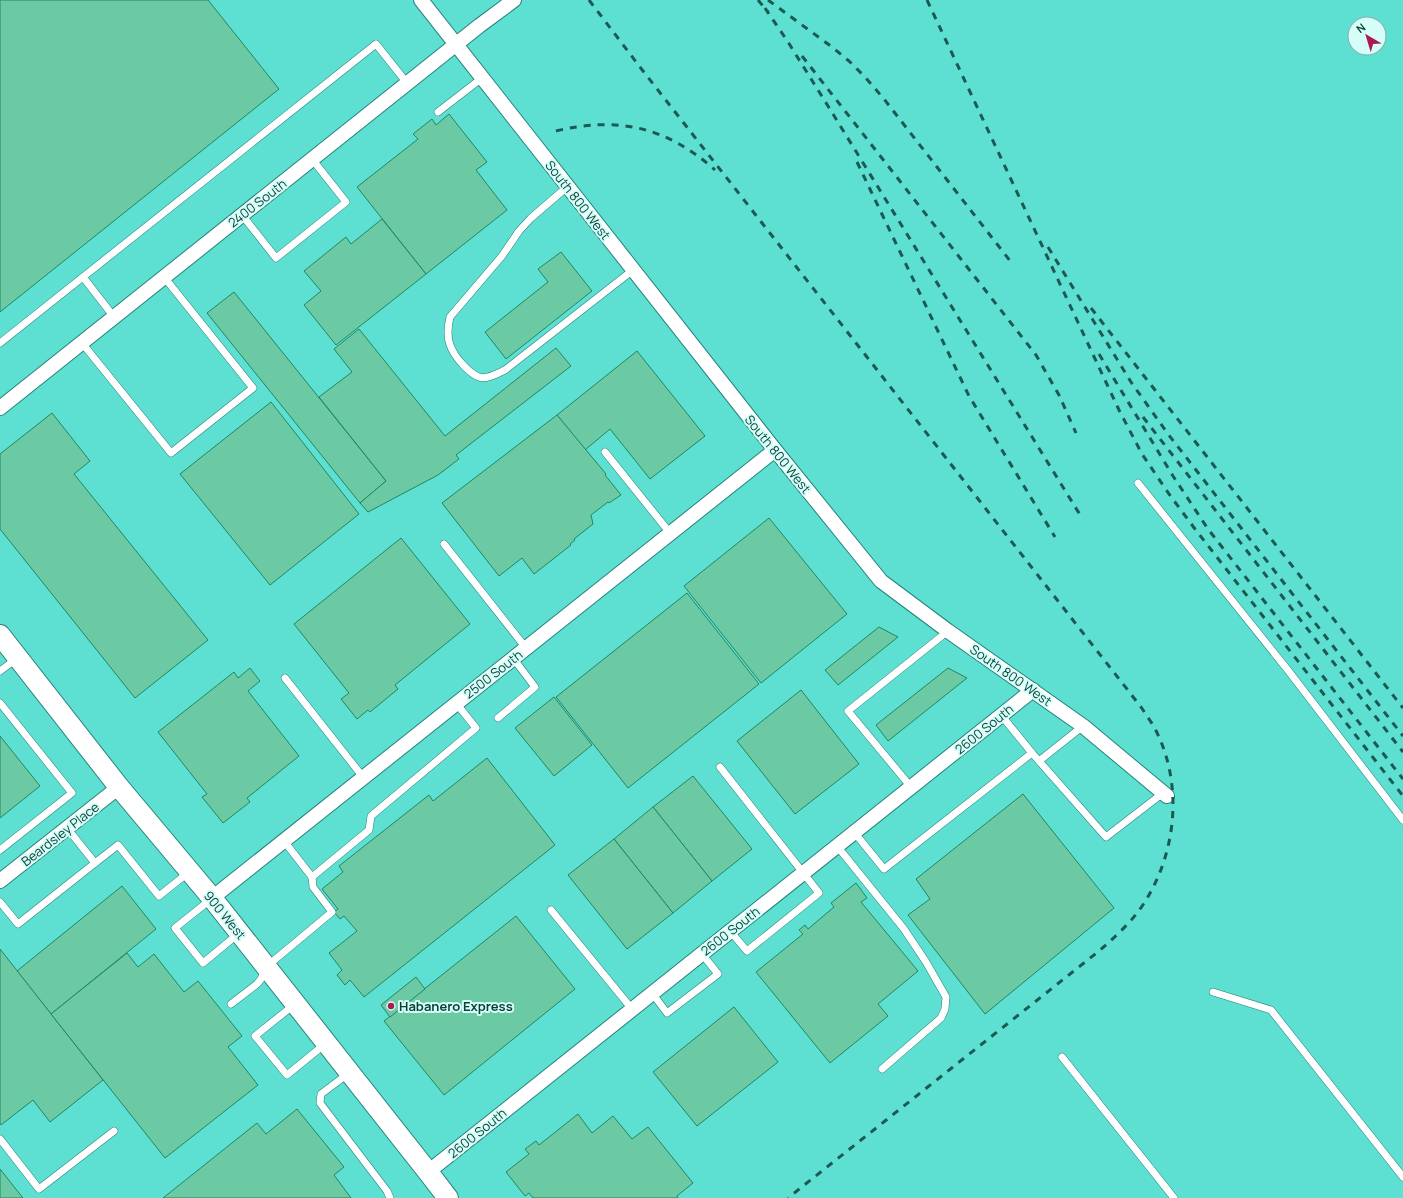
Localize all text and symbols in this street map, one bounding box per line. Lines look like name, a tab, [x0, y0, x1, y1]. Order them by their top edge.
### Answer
north arrow	[1347, 16, 1387, 56]
text: N	[1353, 19, 1368, 36]
street label: South 800 West	[541, 157, 615, 243]
street label: 2400 South	[224, 174, 290, 232]
street label: South 800 West	[741, 411, 815, 497]
street label: South 800 West	[967, 640, 1055, 710]
street label: 2500 South	[460, 645, 526, 703]
street label: 2600 South	[951, 700, 1017, 758]
street label: Beardsley Place	[17, 798, 103, 870]
street label: 900 West	[200, 887, 250, 943]
street label: 2600 South	[697, 902, 763, 960]
place label: Habanero Express	[399, 997, 513, 1015]
marker: Habanero Express	[386, 1001, 396, 1011]
street label: 2600 South	[444, 1104, 510, 1162]

